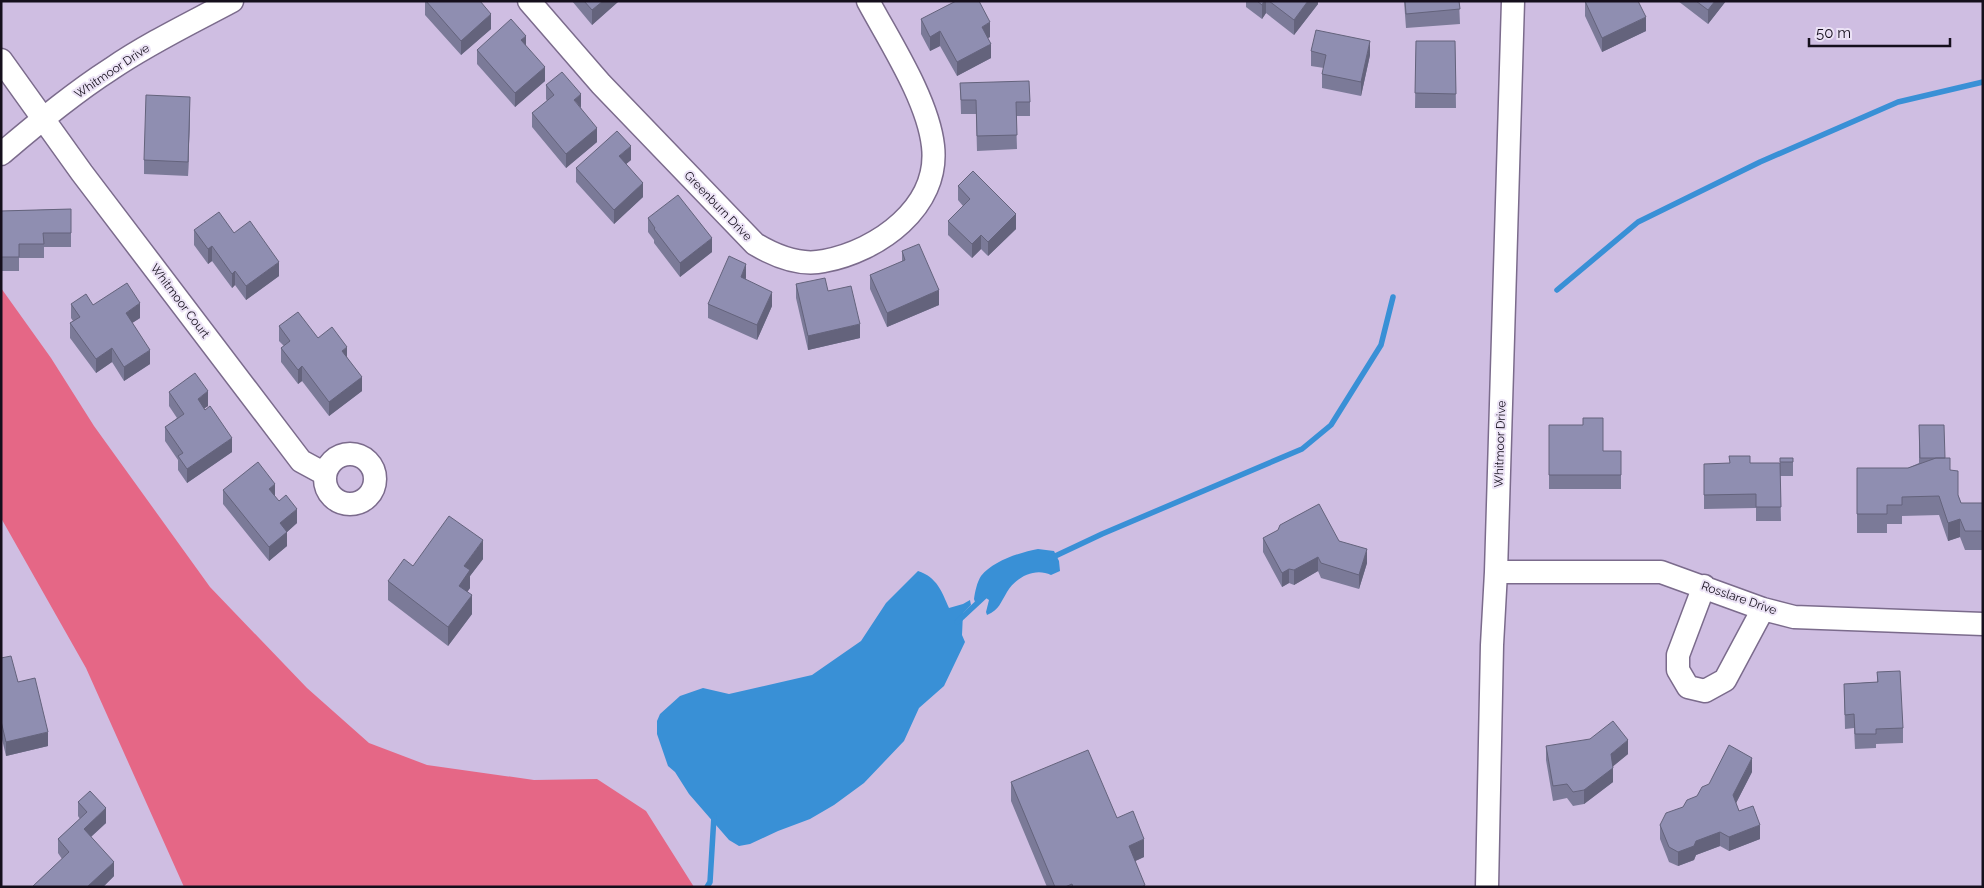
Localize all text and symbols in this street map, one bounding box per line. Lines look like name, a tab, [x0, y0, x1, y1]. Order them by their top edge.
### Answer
scale bar	[1809, 15, 1950, 47]
text: 50 m	[1816, 24, 1851, 42]
street label: Whitmoor Drive	[72, 41, 152, 101]
street label: Greenburn Drive	[681, 168, 755, 244]
street label: Whitmoor Court	[148, 261, 212, 341]
street label: Whitmoor Drive	[1491, 400, 1509, 488]
street label: Rosslare Drive	[1699, 579, 1779, 617]

